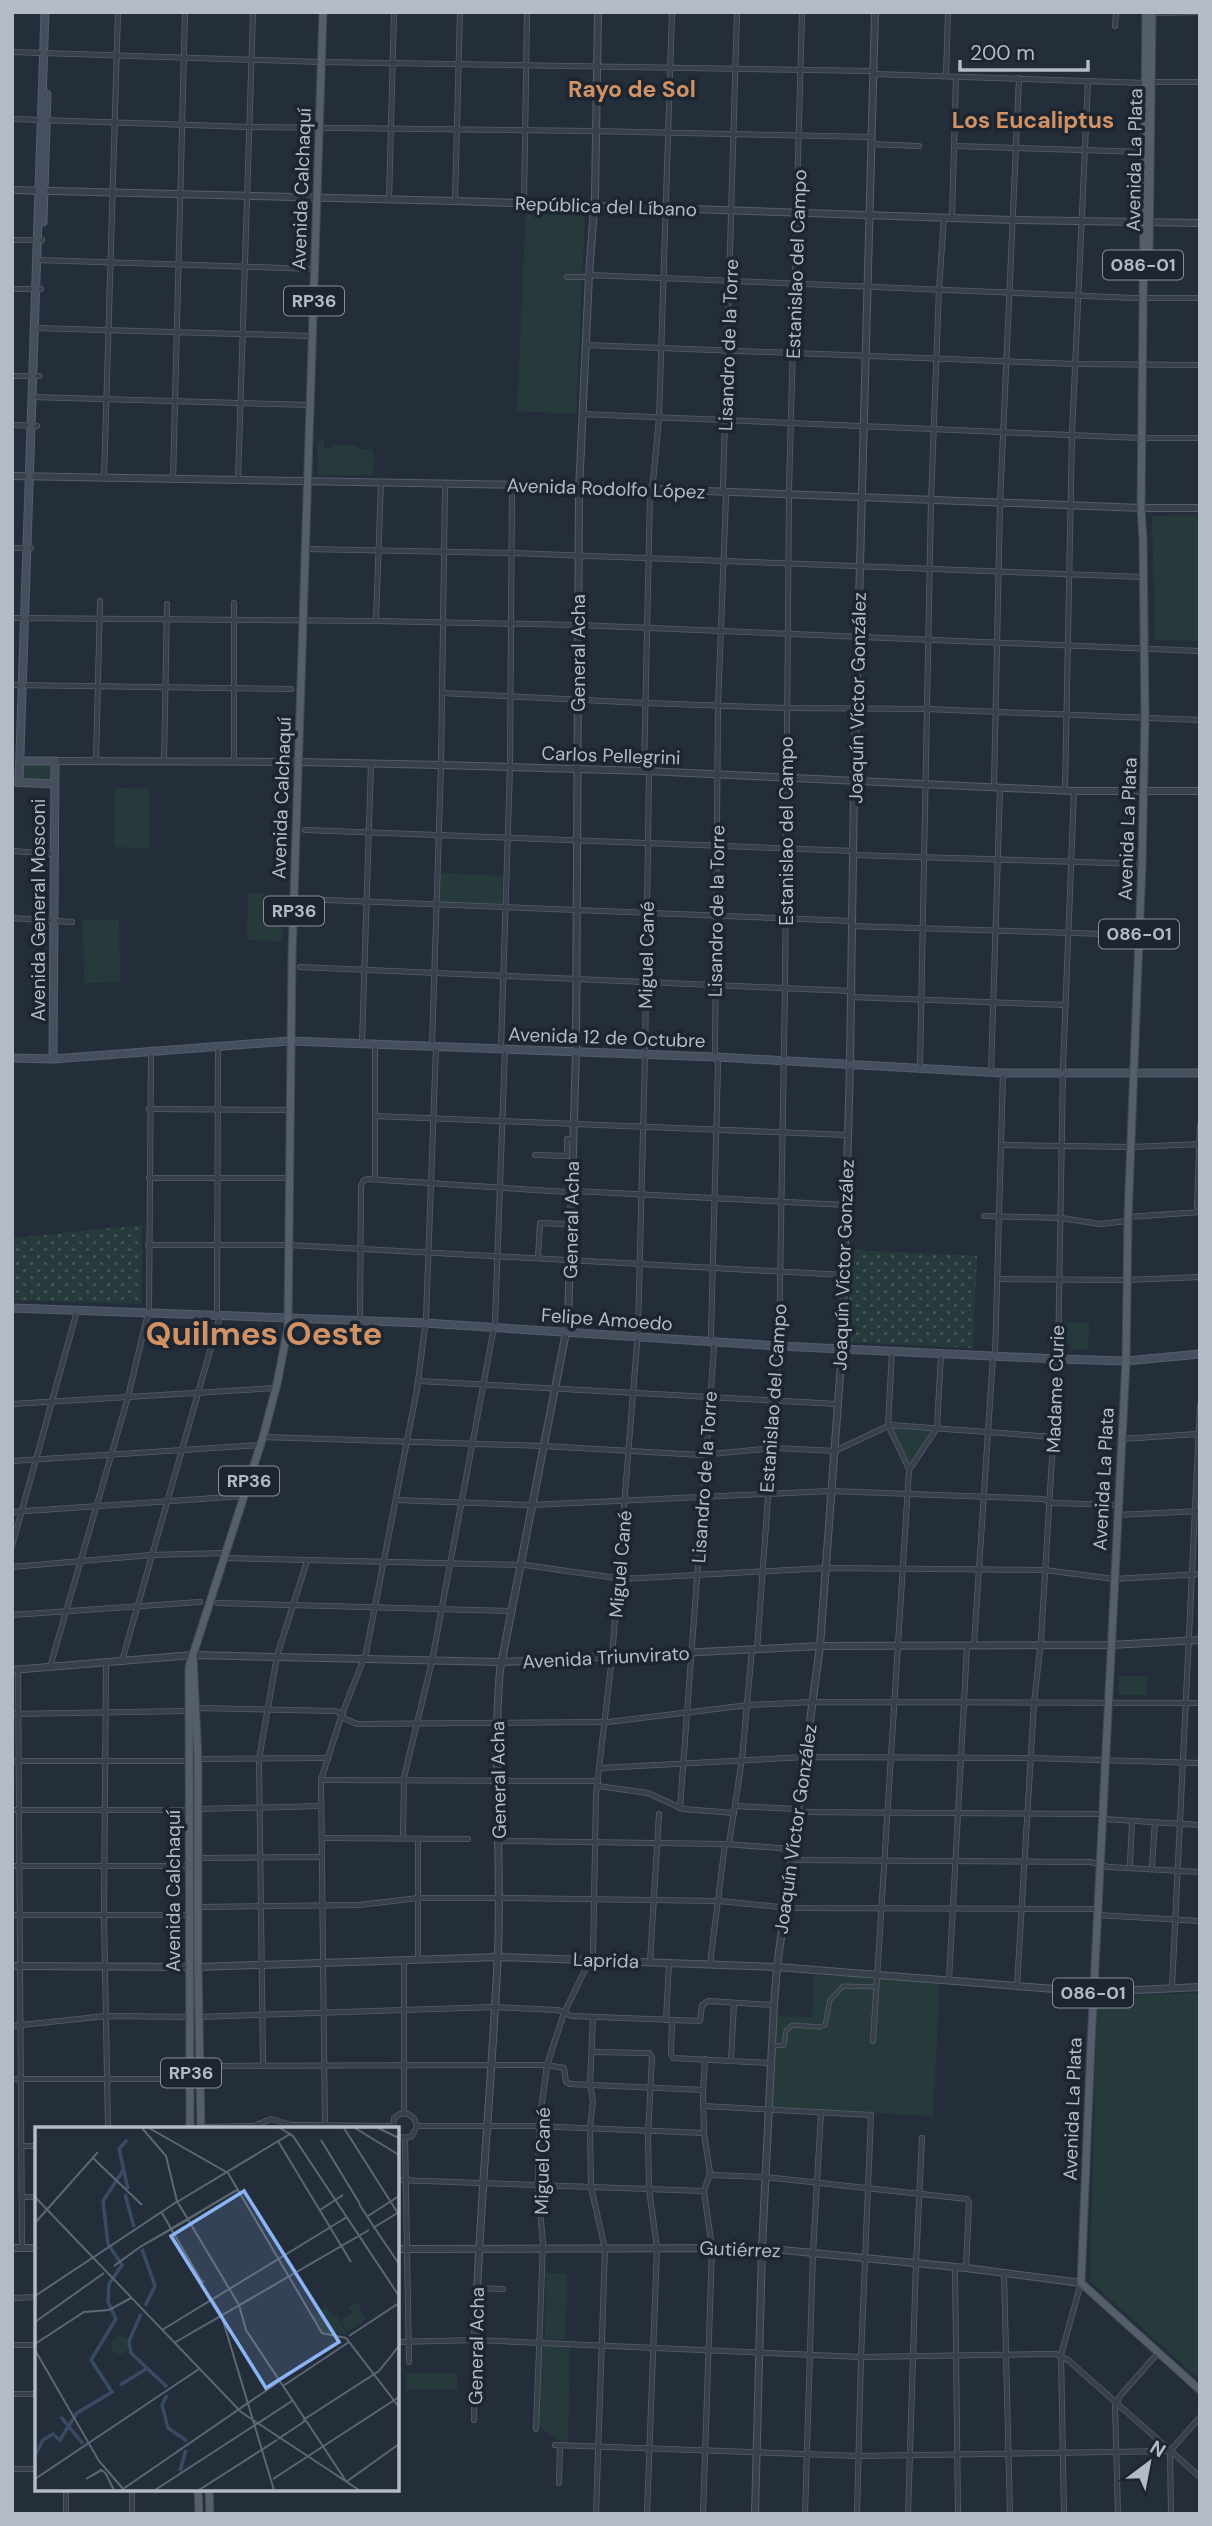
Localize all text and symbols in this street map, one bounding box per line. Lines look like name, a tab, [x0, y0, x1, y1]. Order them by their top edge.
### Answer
scale bar	[960, 28, 1088, 72]
text: 200 m	[970, 39, 1035, 67]
district label: Rayo de Sol	[568, 74, 696, 104]
street label: Avenida La Plata	[1121, 88, 1148, 232]
district label: Los Eucaliptus	[952, 105, 1114, 135]
street label: Avenida Calchaquí	[286, 107, 317, 270]
street label: Estanislao del Campo	[781, 169, 812, 359]
street label: República del Líbano	[515, 191, 697, 222]
road number: 086-01	[1103, 250, 1183, 279]
street label: Lisandro de la Torre	[713, 258, 744, 432]
road number: RP36	[284, 286, 344, 316]
street label: Avenida Rodolfo López	[506, 473, 706, 504]
street label: Joaquín Víctor González	[843, 592, 872, 804]
street label: General Acha	[566, 594, 591, 712]
street label: Avenida Calchaquí	[266, 716, 297, 879]
street label: Estanislao del Campo	[774, 736, 799, 926]
street label: Carlos Pellegrini	[541, 741, 681, 770]
street label: Avenida La Plata	[1113, 757, 1142, 901]
street label: Avenida General Mosconi	[26, 799, 51, 1021]
street label: Lisandro de la Torre	[702, 825, 731, 997]
road number: RP36	[264, 896, 324, 926]
street label: Miguel Cané	[633, 901, 660, 1009]
road number: 086-01	[1099, 919, 1179, 948]
street label: Avenida 12 de Octubre	[508, 1022, 706, 1053]
street label: Joaquín Víctor González	[827, 1159, 860, 1371]
street label: General Acha	[558, 1161, 585, 1279]
street label: Felipe Amoedo	[540, 1302, 674, 1337]
street label: Estanislao del Campo	[754, 1303, 793, 1493]
district label: Quilmes Oeste	[146, 1312, 382, 1355]
street label: Madame Curie	[1041, 1325, 1070, 1454]
street label: Lisandro de la Torre	[686, 1390, 723, 1564]
street label: Avenida La Plata	[1087, 1407, 1120, 1551]
road number: RP36	[219, 1466, 279, 1496]
street label: Miguel Cané	[603, 1509, 638, 1619]
street label: Avenida Triunvirato	[522, 1641, 690, 1674]
street label: General Acha	[485, 1721, 512, 1839]
street label: Joaquín Víctor González	[768, 1723, 823, 1936]
street label: Avenida Calchaquí	[161, 1809, 186, 1972]
street label: Laprida	[573, 1947, 639, 1974]
road number: 086-01	[1053, 1979, 1133, 2008]
street label: Avenida La Plata	[1058, 2037, 1087, 2181]
road number: RP36	[161, 2059, 221, 2088]
street label: Miguel Cané	[529, 2107, 556, 2215]
inset map	[35, 2127, 399, 2491]
street label: Gutiérrez	[699, 2236, 781, 2263]
street label: General Acha	[463, 2287, 490, 2405]
north arrow	[1114, 2428, 1184, 2498]
text: N	[1145, 2435, 1170, 2463]

